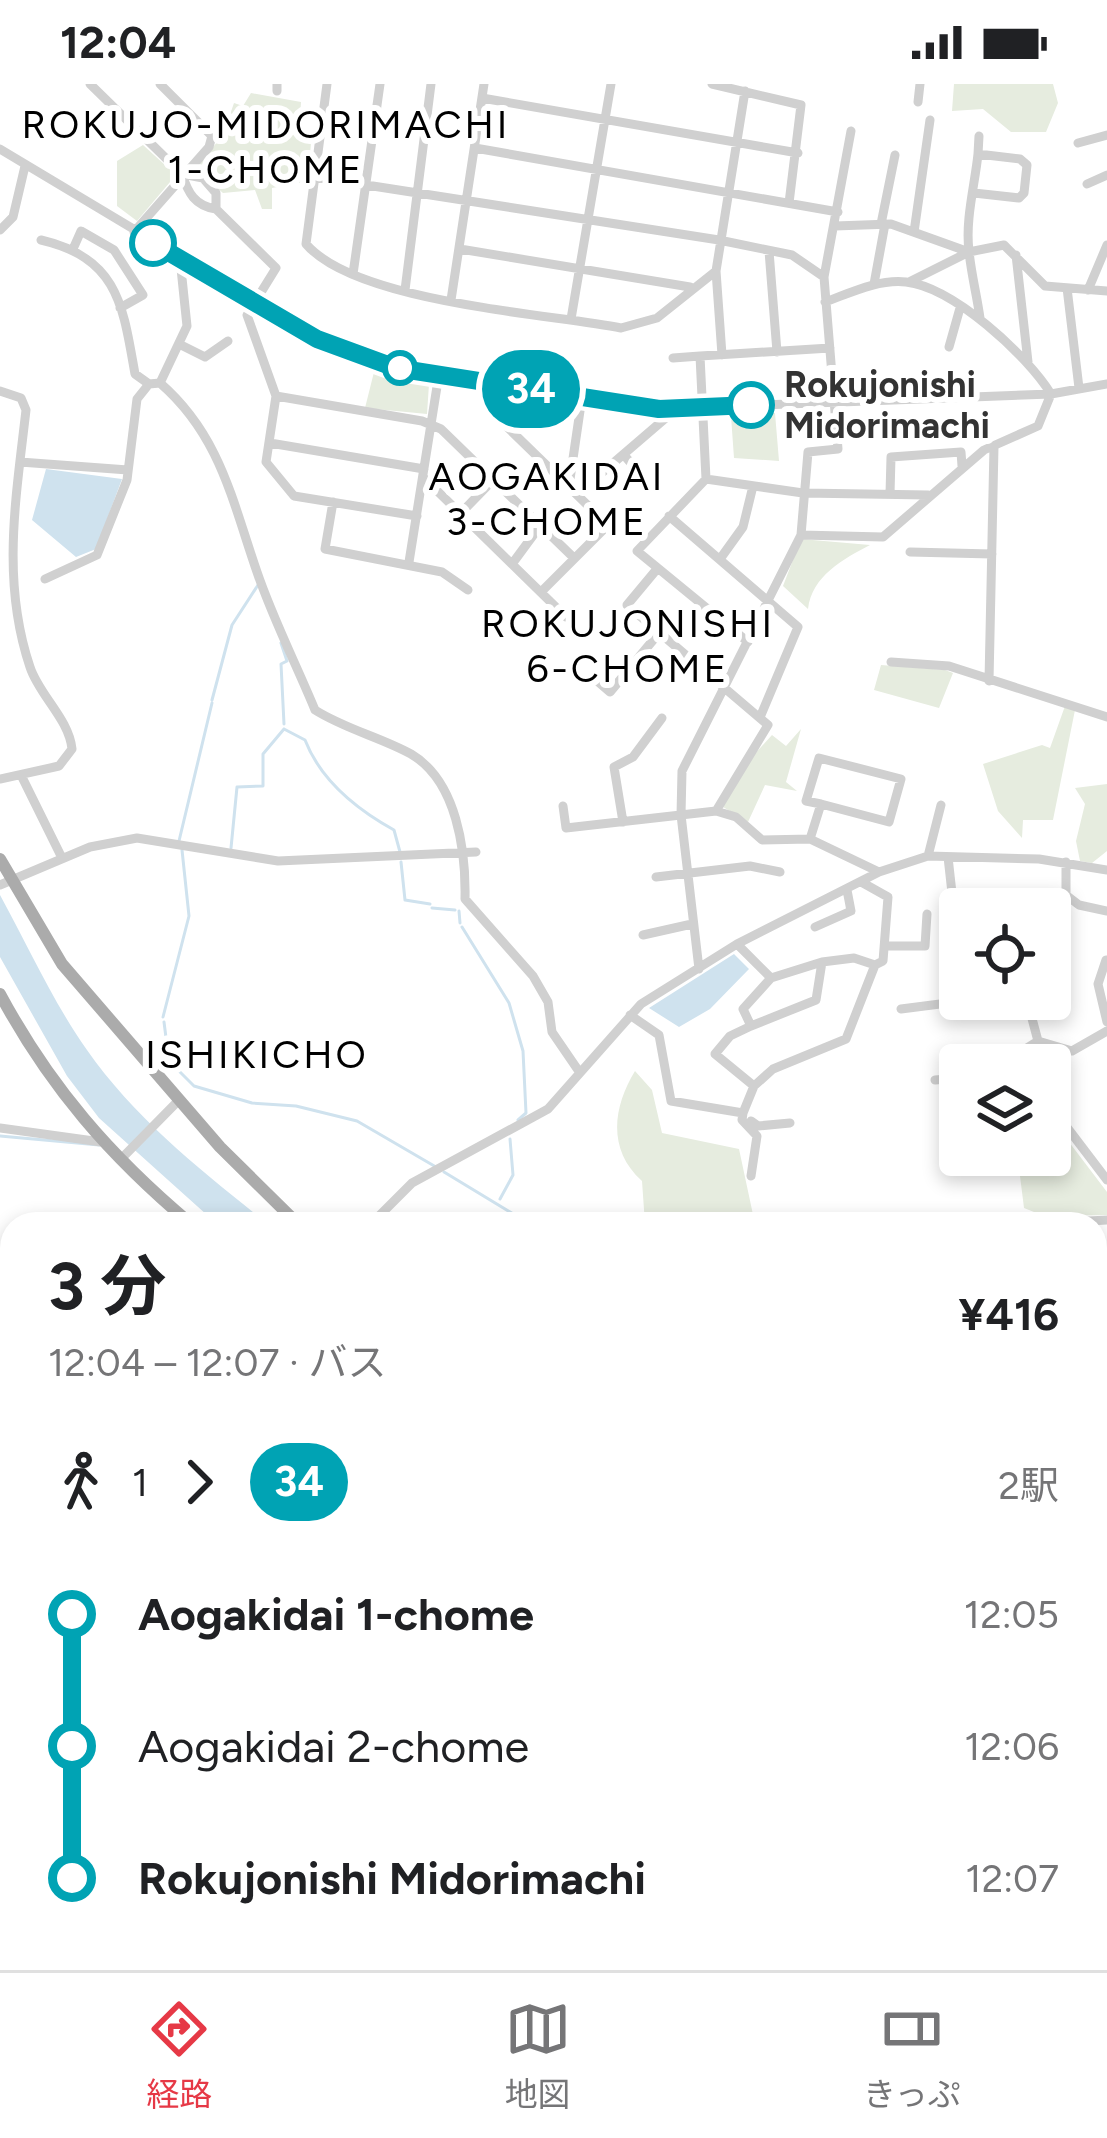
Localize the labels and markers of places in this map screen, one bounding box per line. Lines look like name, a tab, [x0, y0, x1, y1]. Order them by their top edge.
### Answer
unlabelled marker	[131, 221, 175, 265]
unlabelled marker	[384, 352, 416, 384]
place label: Rokujonishi Midorimachi	[784, 363, 990, 447]
marker: Rokujonishi Midorimachi	[729, 383, 773, 427]

